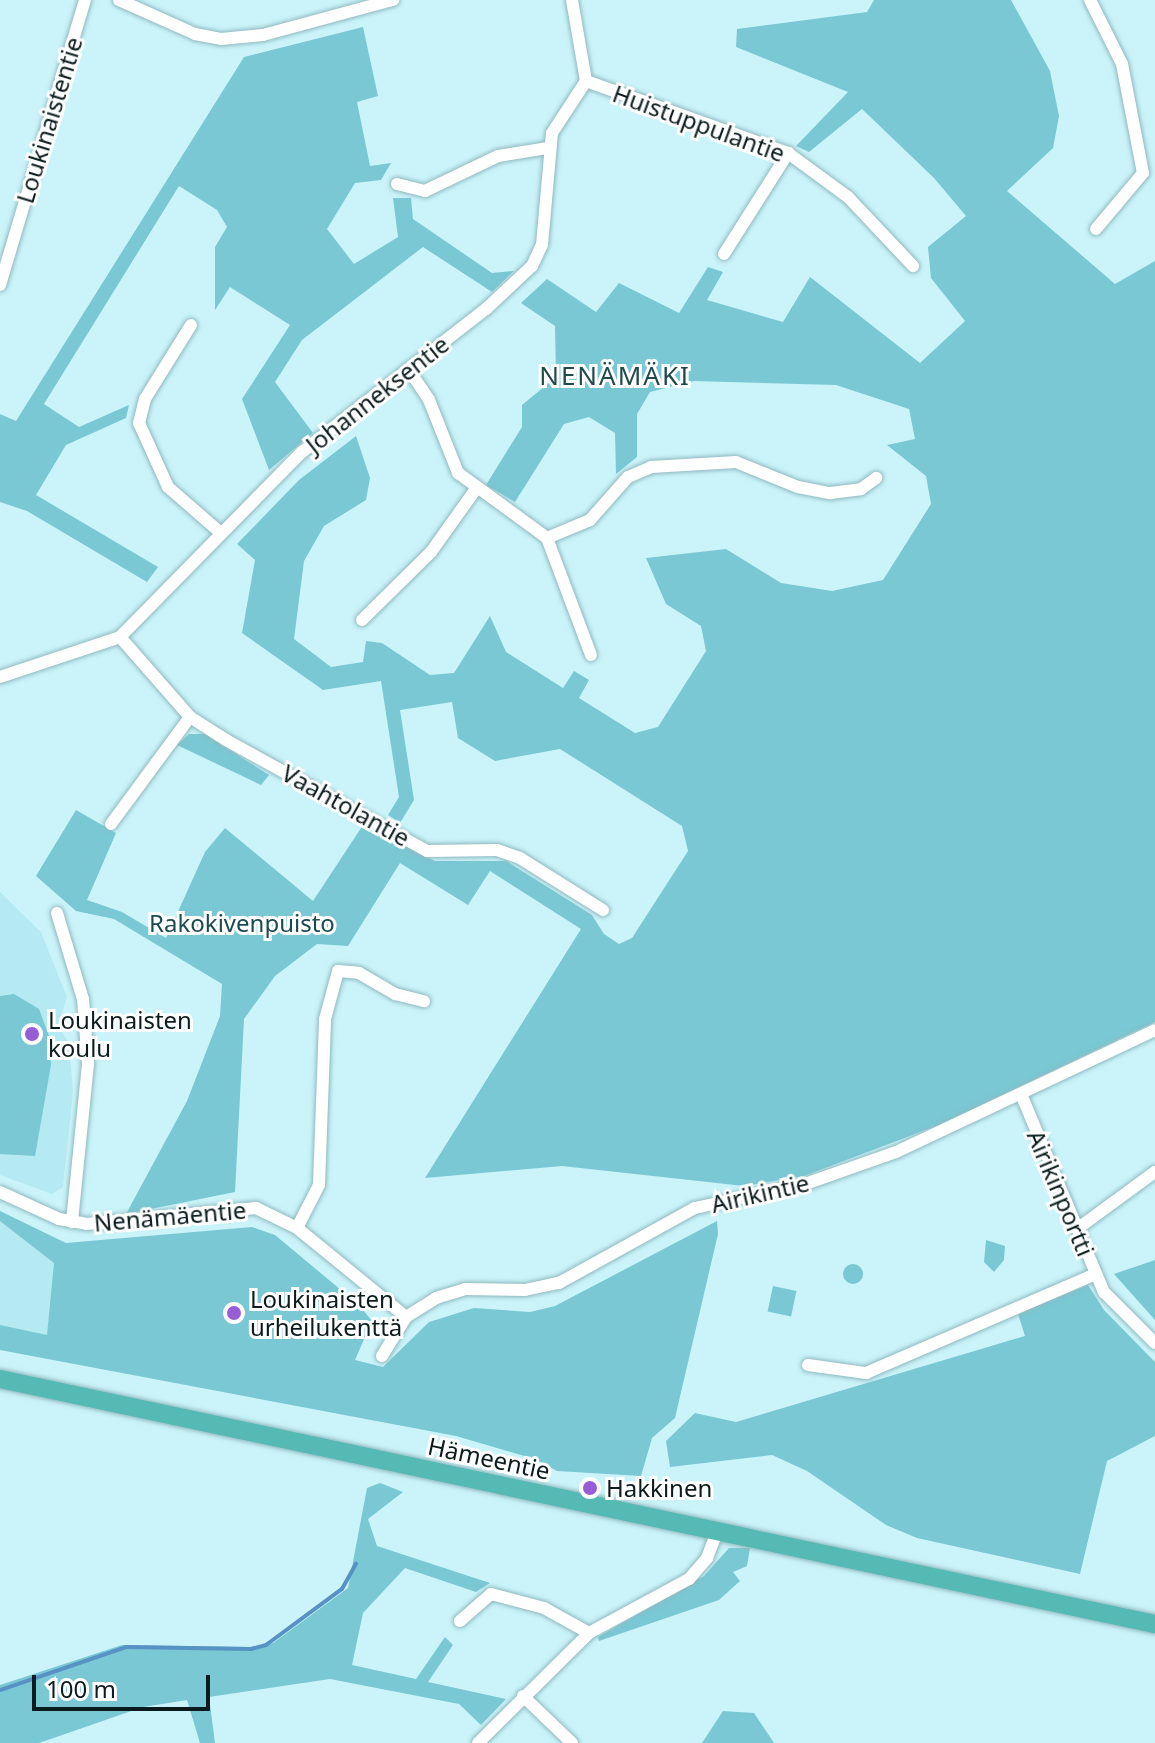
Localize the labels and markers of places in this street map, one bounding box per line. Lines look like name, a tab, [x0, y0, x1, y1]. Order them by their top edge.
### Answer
place label: Loukinaisten koulu	[48, 1006, 192, 1062]
marker: Loukinaisten koulu	[23, 1025, 41, 1043]
place label: Loukinaisten urheilukenttä	[250, 1285, 402, 1341]
marker: Loukinaisten urheilukenttä	[225, 1304, 243, 1322]
place label: Hakkinen	[606, 1474, 712, 1502]
marker: Hakkinen	[581, 1479, 599, 1497]

